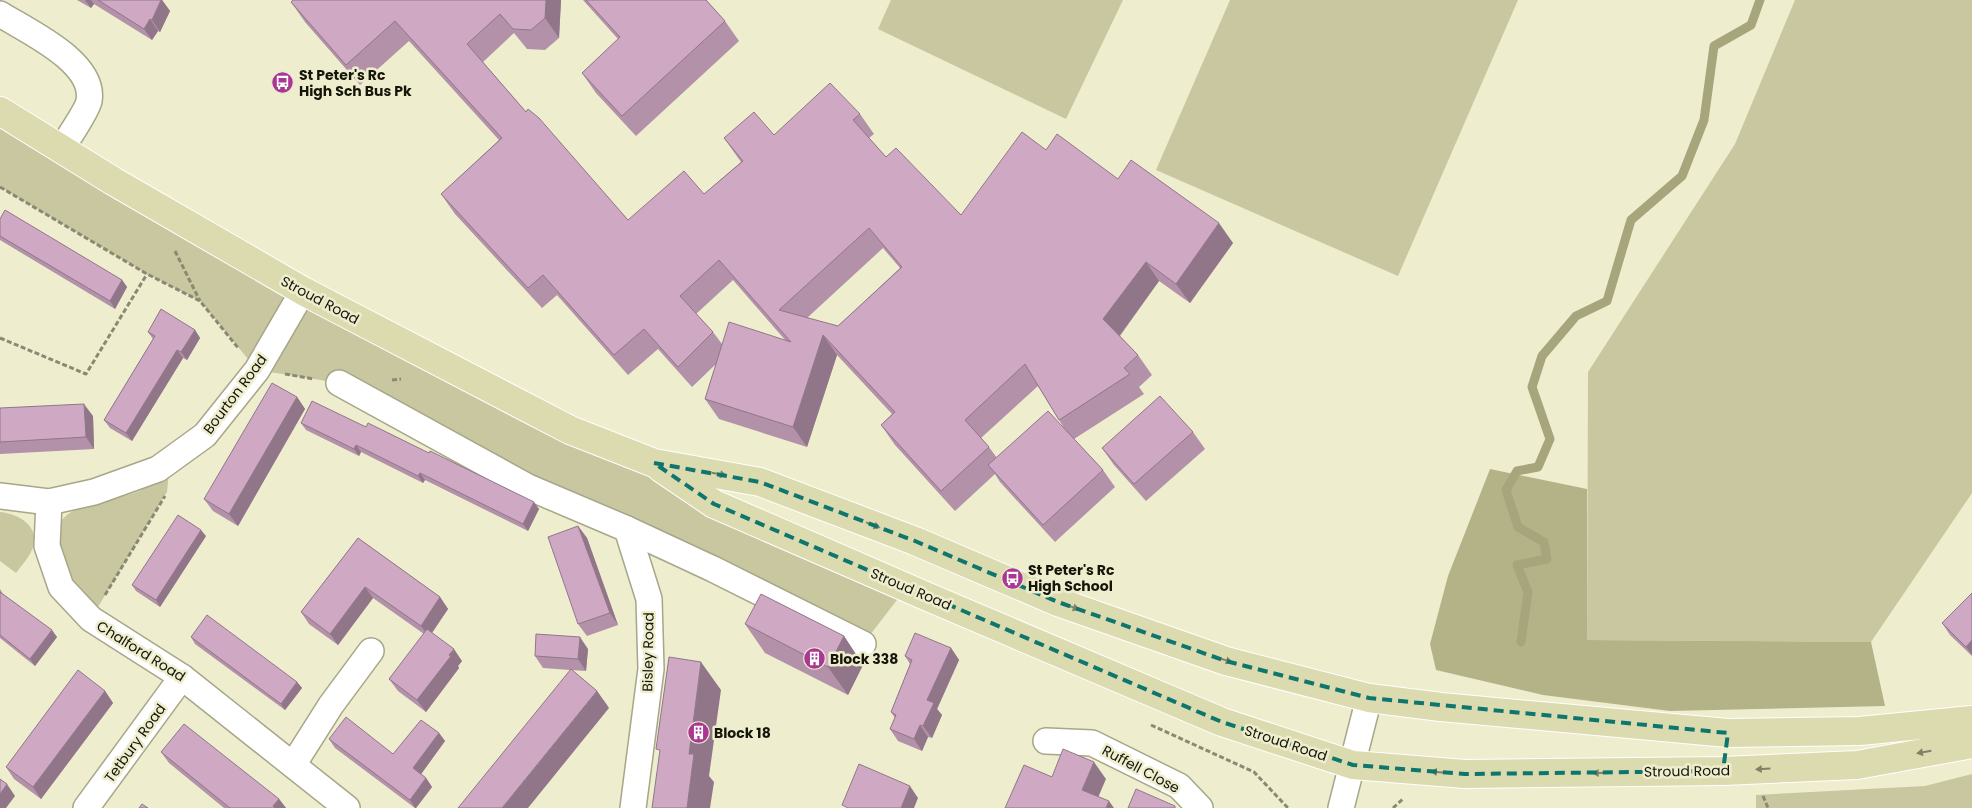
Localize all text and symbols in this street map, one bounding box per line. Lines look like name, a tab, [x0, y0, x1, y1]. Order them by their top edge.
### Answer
place label: St Peter's Rc High Sch Bus Pk	[299, 65, 412, 101]
bus stop icon: St Peter's Rc High Sch Bus Pk	[271, 71, 295, 95]
street label: Stroud Road	[277, 271, 363, 329]
street label: Bourton Road	[198, 350, 272, 438]
one-way arrow	[712, 470, 728, 478]
one-way arrow	[866, 521, 881, 529]
place label: St Peter's Rc High School	[1028, 560, 1115, 596]
street label: Stroud Road	[867, 563, 955, 615]
bus stop icon: St Peter's Rc High School	[1000, 566, 1024, 590]
one-way arrow	[1065, 603, 1080, 611]
street label: Bisley Road	[637, 612, 659, 692]
street label: Chalford Road	[93, 616, 189, 686]
building icon: Block 338	[802, 647, 826, 671]
place label: Block 338	[830, 649, 898, 669]
one-way arrow	[1218, 657, 1233, 665]
street label: Tetbury Road	[100, 699, 170, 787]
street label: Stroud Road	[1242, 720, 1330, 766]
building icon: Block 18	[686, 721, 710, 745]
place label: Block 18	[714, 723, 771, 743]
street label: Ruffell Close	[1099, 740, 1184, 798]
one-way arrow	[1916, 749, 1932, 757]
street label: Stroud Road	[1644, 760, 1730, 782]
one-way arrow	[1755, 766, 1771, 774]
one-way arrow	[1430, 768, 1446, 776]
one-way arrow	[1592, 769, 1608, 777]

